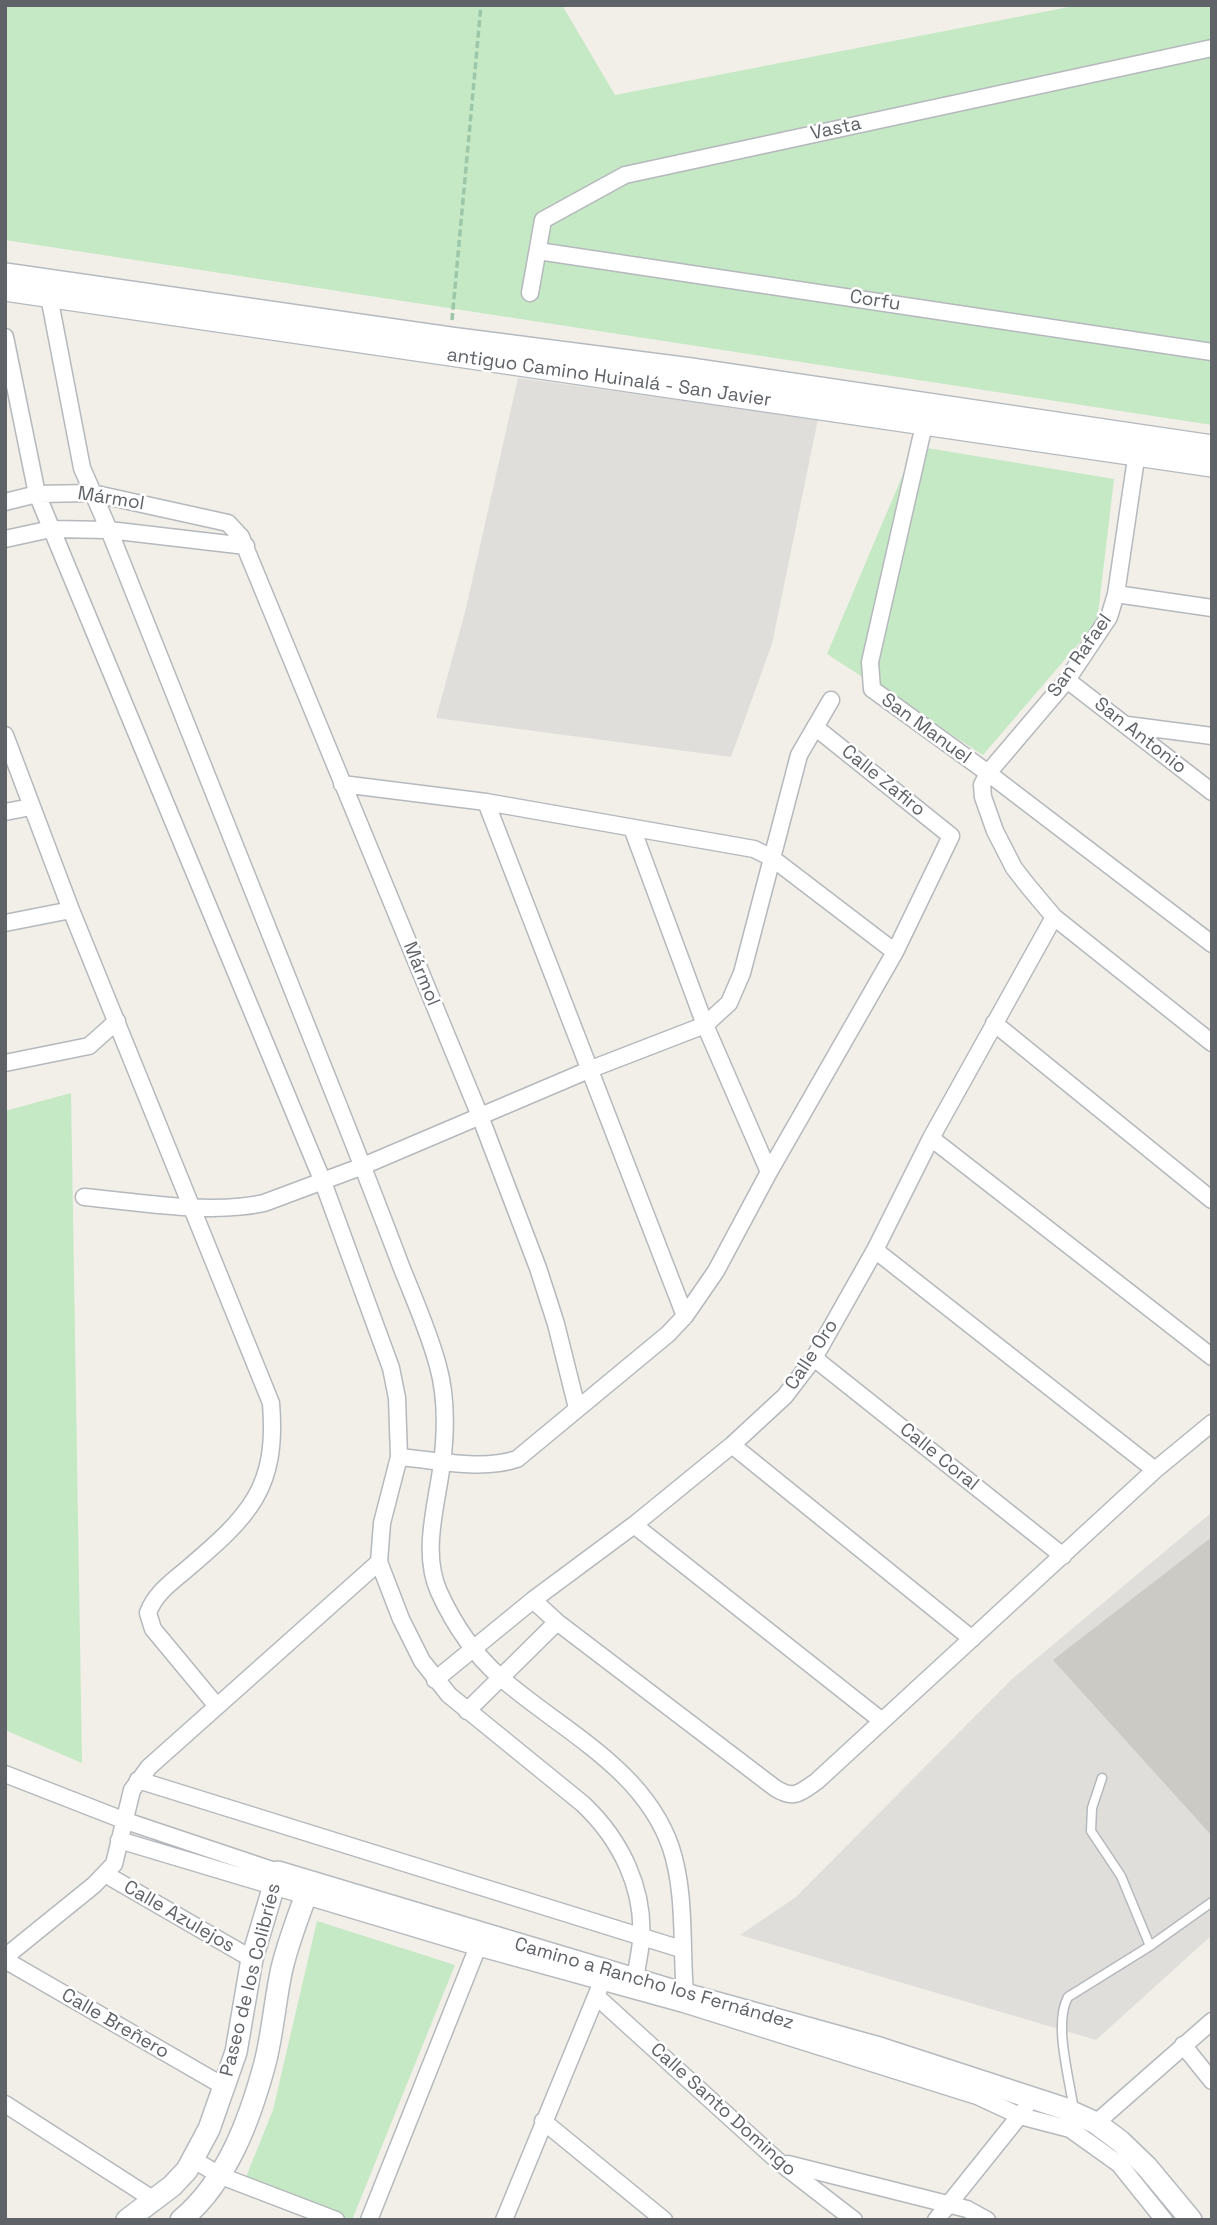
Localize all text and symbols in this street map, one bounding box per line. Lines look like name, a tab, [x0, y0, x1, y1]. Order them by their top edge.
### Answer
street label: Vasta	[809, 113, 863, 145]
street label: Corfu	[848, 286, 902, 316]
street label: antiguo Camino Huinalá - San Javier	[445, 344, 773, 412]
street label: Mármol	[76, 482, 146, 516]
street label: San Rafael	[1043, 610, 1117, 702]
street label: San Manuel	[877, 689, 975, 769]
street label: San Antonio	[1089, 693, 1191, 779]
street label: Calle Zafiro	[837, 740, 929, 822]
street label: Mármol	[398, 939, 444, 1009]
street label: Calle Oro	[781, 1315, 843, 1395]
street label: Calle Coral	[895, 1418, 983, 1496]
street label: Calle Azulejos	[119, 1876, 239, 1958]
street label: Paseo de los Colibríes	[216, 1881, 286, 2079]
street label: Camino a Rancho los Fernández	[512, 1933, 796, 2035]
street label: Calle Breñero	[57, 1984, 173, 2064]
street label: Calle Santo Domingo	[645, 2038, 801, 2182]

